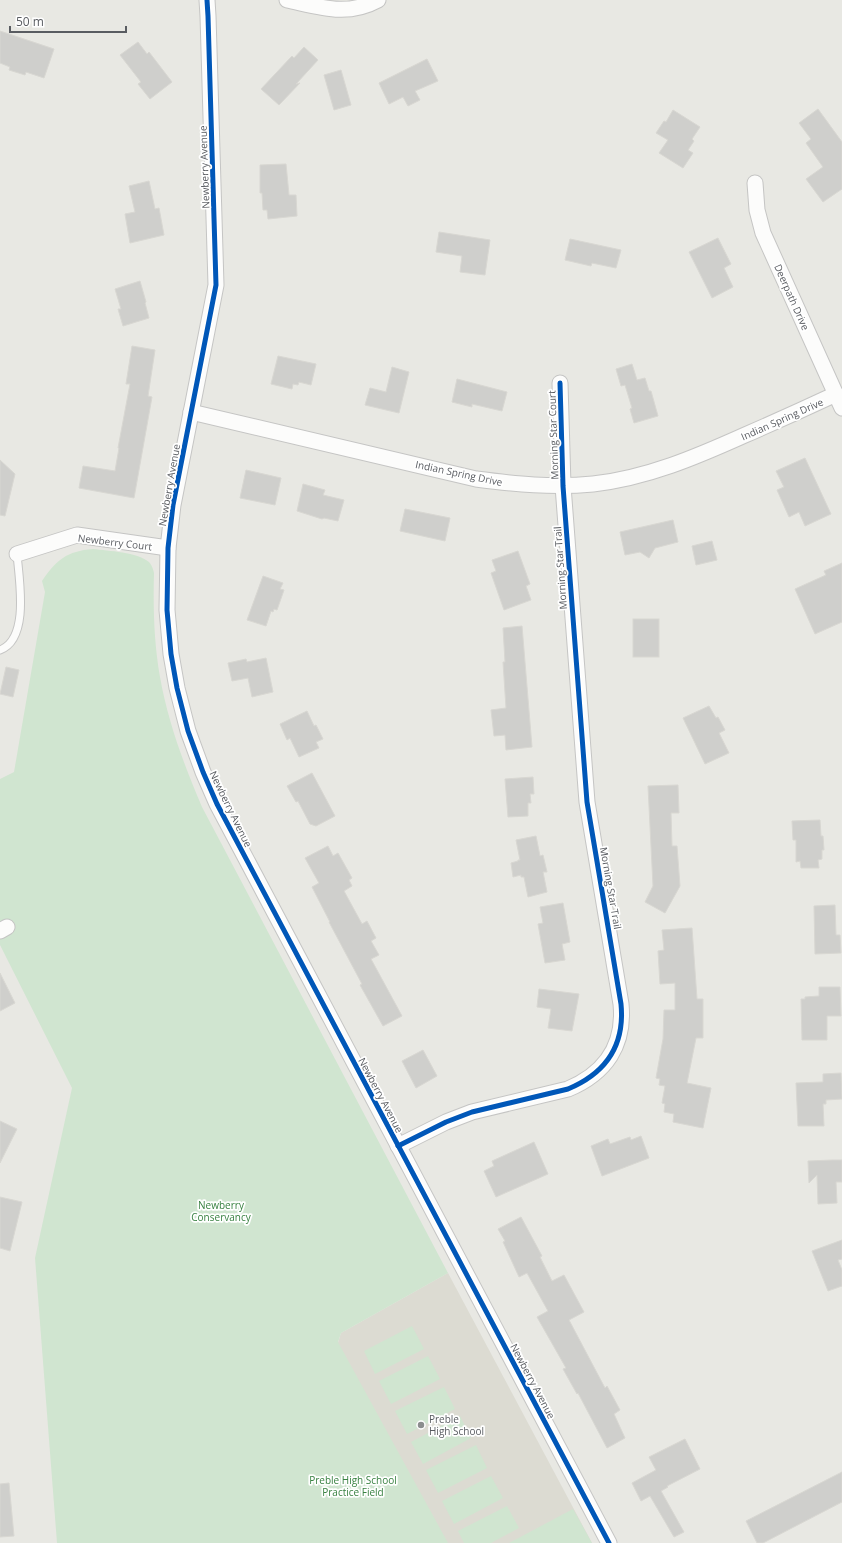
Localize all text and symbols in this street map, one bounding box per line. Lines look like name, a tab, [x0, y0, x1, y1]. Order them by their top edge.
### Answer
scale bar	[10, 8, 126, 34]
text: 50 m	[16, 13, 44, 30]
street label: Newberry Avenue	[196, 125, 212, 209]
street label: Deerpath Drive	[771, 262, 813, 333]
street label: Morning Star Court	[544, 390, 562, 480]
street label: Indian Spring Drive	[739, 394, 826, 443]
street label: Newberry Avenue	[155, 442, 183, 527]
street label: Indian Spring Drive	[414, 457, 504, 489]
street label: Morning Star Trail	[550, 526, 570, 610]
street label: Newberry Court	[77, 531, 153, 554]
street label: Newberry Avenue	[206, 769, 256, 850]
street label: Morning Star Trail	[597, 846, 625, 930]
street label: Newberry Avenue	[355, 1055, 407, 1135]
park label: Newberry Conservancy	[191, 1198, 252, 1224]
street label: Newberry Avenue	[507, 1341, 559, 1421]
place label: Preble High School	[429, 1412, 484, 1438]
marker: Preble High School	[416, 1420, 426, 1430]
park label: Preble High School Practice Field	[309, 1473, 397, 1499]

